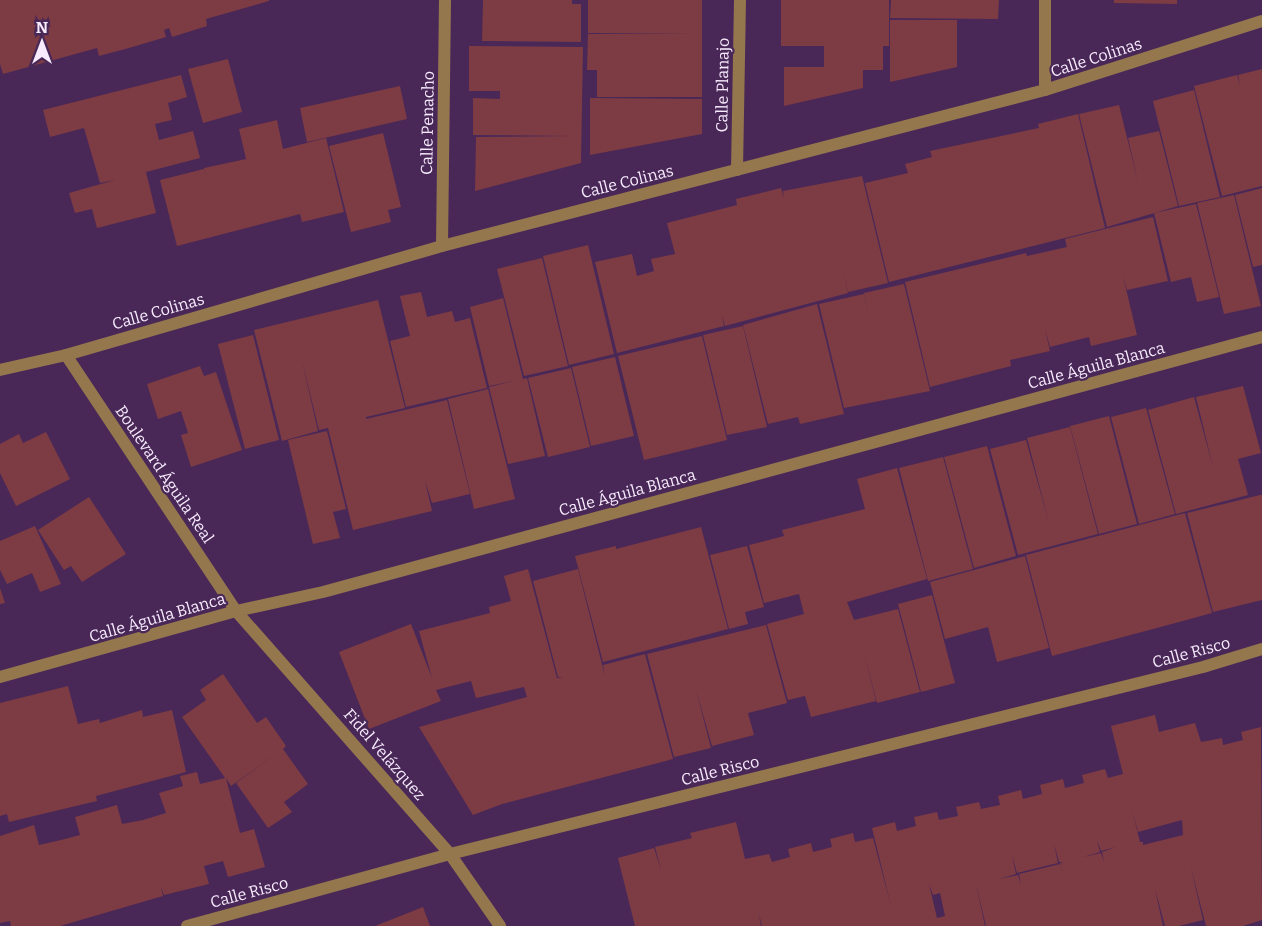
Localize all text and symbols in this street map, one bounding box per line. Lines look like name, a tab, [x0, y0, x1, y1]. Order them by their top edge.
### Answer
north arrow	[12, 12, 72, 72]
text: N	[36, 18, 48, 37]
street label: Calle Colinas	[1048, 34, 1144, 81]
street label: Calle Planajo	[712, 37, 733, 133]
street label: Calle Penacho	[417, 71, 438, 175]
street label: Calle Colinas	[579, 161, 675, 202]
street label: Calle Colinas	[110, 289, 206, 334]
street label: Calle Águila Blanca	[1025, 337, 1167, 393]
street label: Boulevard Águila Real	[111, 401, 219, 547]
street label: Calle Águila Blanca	[556, 464, 698, 520]
street label: Calle Águila Blanca	[87, 588, 228, 646]
street label: Calle Risco	[1150, 633, 1232, 672]
street label: Fidel Velázquez	[340, 705, 430, 804]
street label: Calle Risco	[679, 752, 761, 789]
street label: Calle Risco	[208, 873, 290, 912]

